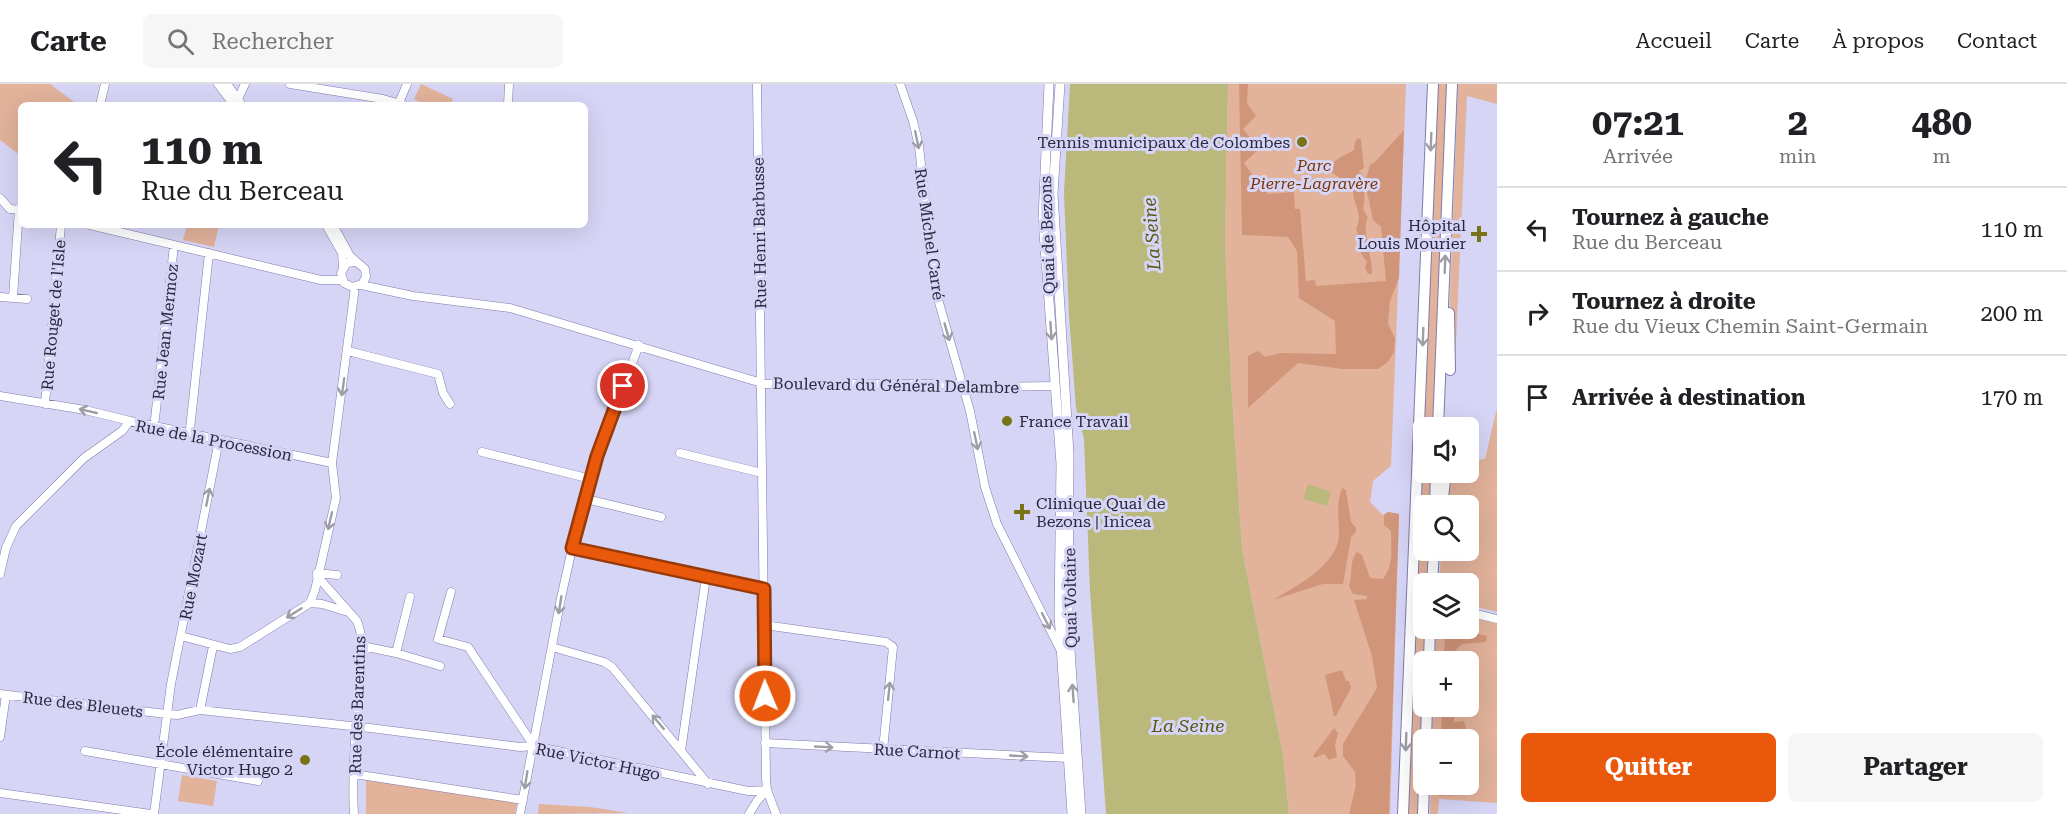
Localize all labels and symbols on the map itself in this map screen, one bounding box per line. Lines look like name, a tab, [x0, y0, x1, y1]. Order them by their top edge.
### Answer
one-way arrow	[912, 129, 923, 149]
one-way arrow	[1425, 132, 1436, 152]
place label: Tennis municipaux de Colombes	[1038, 133, 1290, 152]
marker: Tennis municipaux de Colombes	[1295, 135, 1309, 149]
park label: Parc Pierre-Lagravère	[1249, 156, 1378, 193]
street label: Rue Henri Barbusse	[749, 157, 770, 309]
street label: Rue Michel Carré	[911, 167, 948, 301]
street label: Quai de Bezons	[1036, 175, 1059, 294]
water label: La Seine	[1138, 197, 1165, 272]
place label: Hôpital Louis Mourier	[1357, 216, 1466, 253]
marker: Hôpital Louis Mourier	[1470, 225, 1488, 243]
street label: Rue Rouget de l'Isle	[37, 239, 70, 391]
one-way arrow	[1439, 255, 1450, 275]
street label: Rue Jean Mermoz	[149, 263, 182, 401]
one-way arrow	[1046, 321, 1057, 341]
one-way arrow	[942, 322, 953, 341]
one-way arrow	[1417, 327, 1429, 347]
pin	[597, 360, 648, 411]
street label: Boulevard du Général Delambre	[773, 374, 1019, 397]
one-way arrow	[337, 376, 348, 396]
one-way arrow	[79, 405, 98, 417]
place label: France Travail	[1019, 412, 1129, 431]
marker: France Travail	[1000, 414, 1014, 428]
street label: Rue de la Procession	[134, 416, 294, 465]
one-way arrow	[971, 430, 982, 450]
one-way arrow	[203, 487, 214, 507]
place label: Clinique Quai de Bezons | Inicea	[1036, 494, 1166, 531]
marker: Clinique Quai de Bezons | Inicea	[1013, 503, 1031, 521]
one-way arrow	[324, 511, 336, 530]
street label: Rue Mozart	[176, 532, 211, 622]
street label: Quai Voltaire	[1060, 547, 1081, 648]
one-way arrow	[554, 595, 565, 615]
one-way arrow	[286, 608, 303, 620]
one-way arrow	[1040, 612, 1052, 630]
street label: Rue des Barentins	[346, 635, 369, 774]
position arrow	[733, 664, 797, 728]
one-way arrow	[884, 682, 895, 702]
one-way arrow	[1067, 683, 1078, 703]
street label: Rue des Bleuets	[22, 688, 145, 721]
one-way arrow	[651, 714, 664, 730]
water label: La Seine	[1151, 715, 1224, 736]
one-way arrow	[1401, 731, 1412, 751]
street label: Rue Victor Hugo	[534, 739, 662, 784]
street label: Rue Carnot	[873, 740, 961, 763]
one-way arrow	[813, 741, 833, 752]
place label: École élémentaire Victor Hugo 2	[155, 742, 293, 779]
one-way arrow	[1008, 751, 1028, 762]
marker: École élémentaire Victor Hugo 2	[298, 753, 312, 767]
one-way arrow	[520, 769, 531, 789]

